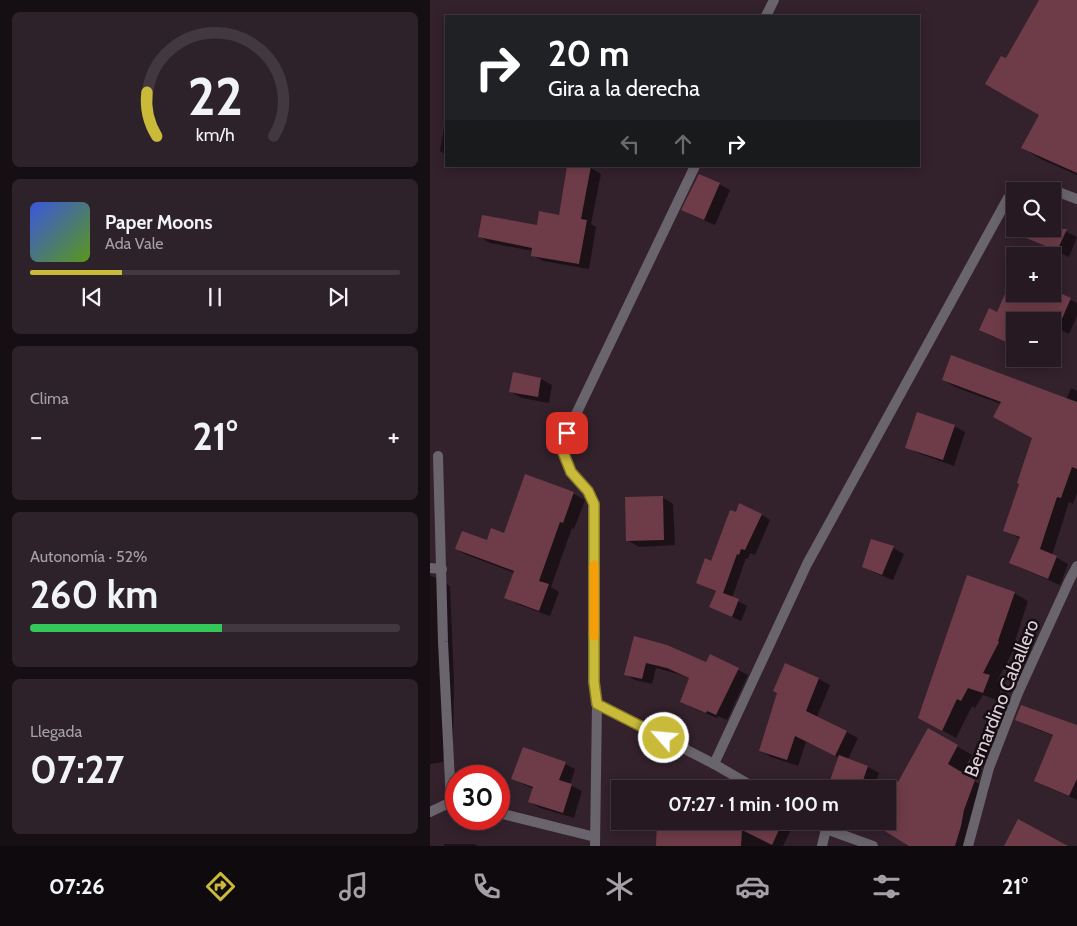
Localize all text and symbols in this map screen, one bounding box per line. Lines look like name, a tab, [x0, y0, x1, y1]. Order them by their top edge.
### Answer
text: 20 m	[548, 32, 630, 75]
icon: right	[465, 35, 530, 100]
text: 22	[187, 65, 243, 128]
text: Gira a la derecha	[548, 75, 700, 102]
text: km/h	[195, 124, 235, 145]
icon: left	[616, 130, 644, 158]
icon: ahead	[669, 130, 697, 158]
icon: right	[722, 130, 750, 158]
map controls	[1006, 182, 1061, 367]
button: search	[1006, 182, 1061, 237]
text: Paper Moons	[105, 211, 213, 234]
text: Ada Vale	[105, 234, 164, 253]
button: +	[1006, 247, 1061, 302]
icon: previous	[78, 283, 106, 311]
icon: pause	[201, 283, 229, 311]
icon: next	[324, 283, 352, 311]
button: −	[1006, 312, 1061, 367]
text: Clima	[30, 389, 69, 408]
pin	[546, 412, 588, 454]
text: 21°	[192, 413, 238, 460]
text: −	[30, 419, 42, 453]
text: +	[388, 419, 400, 453]
icon: arrive	[553, 419, 581, 447]
text: Autonomía · 52%	[30, 547, 147, 566]
text: 260 km	[30, 571, 158, 618]
street label: Bernardino Caballero	[959, 616, 1044, 780]
position arrow	[637, 711, 689, 763]
text: Llegada	[30, 722, 82, 741]
text: 07:27	[30, 746, 124, 793]
speed limit sign: 30	[445, 765, 510, 830]
text: 07:27 · 1 min · 100 m	[668, 793, 839, 816]
icon: directions	[203, 869, 238, 904]
icon: music	[336, 869, 371, 904]
icon: phone	[469, 869, 504, 904]
icon: climate	[602, 869, 637, 904]
icon: car	[735, 869, 770, 904]
icon: filters	[869, 869, 904, 904]
text: 07:26	[49, 873, 105, 900]
text: 21°	[1002, 873, 1028, 900]

